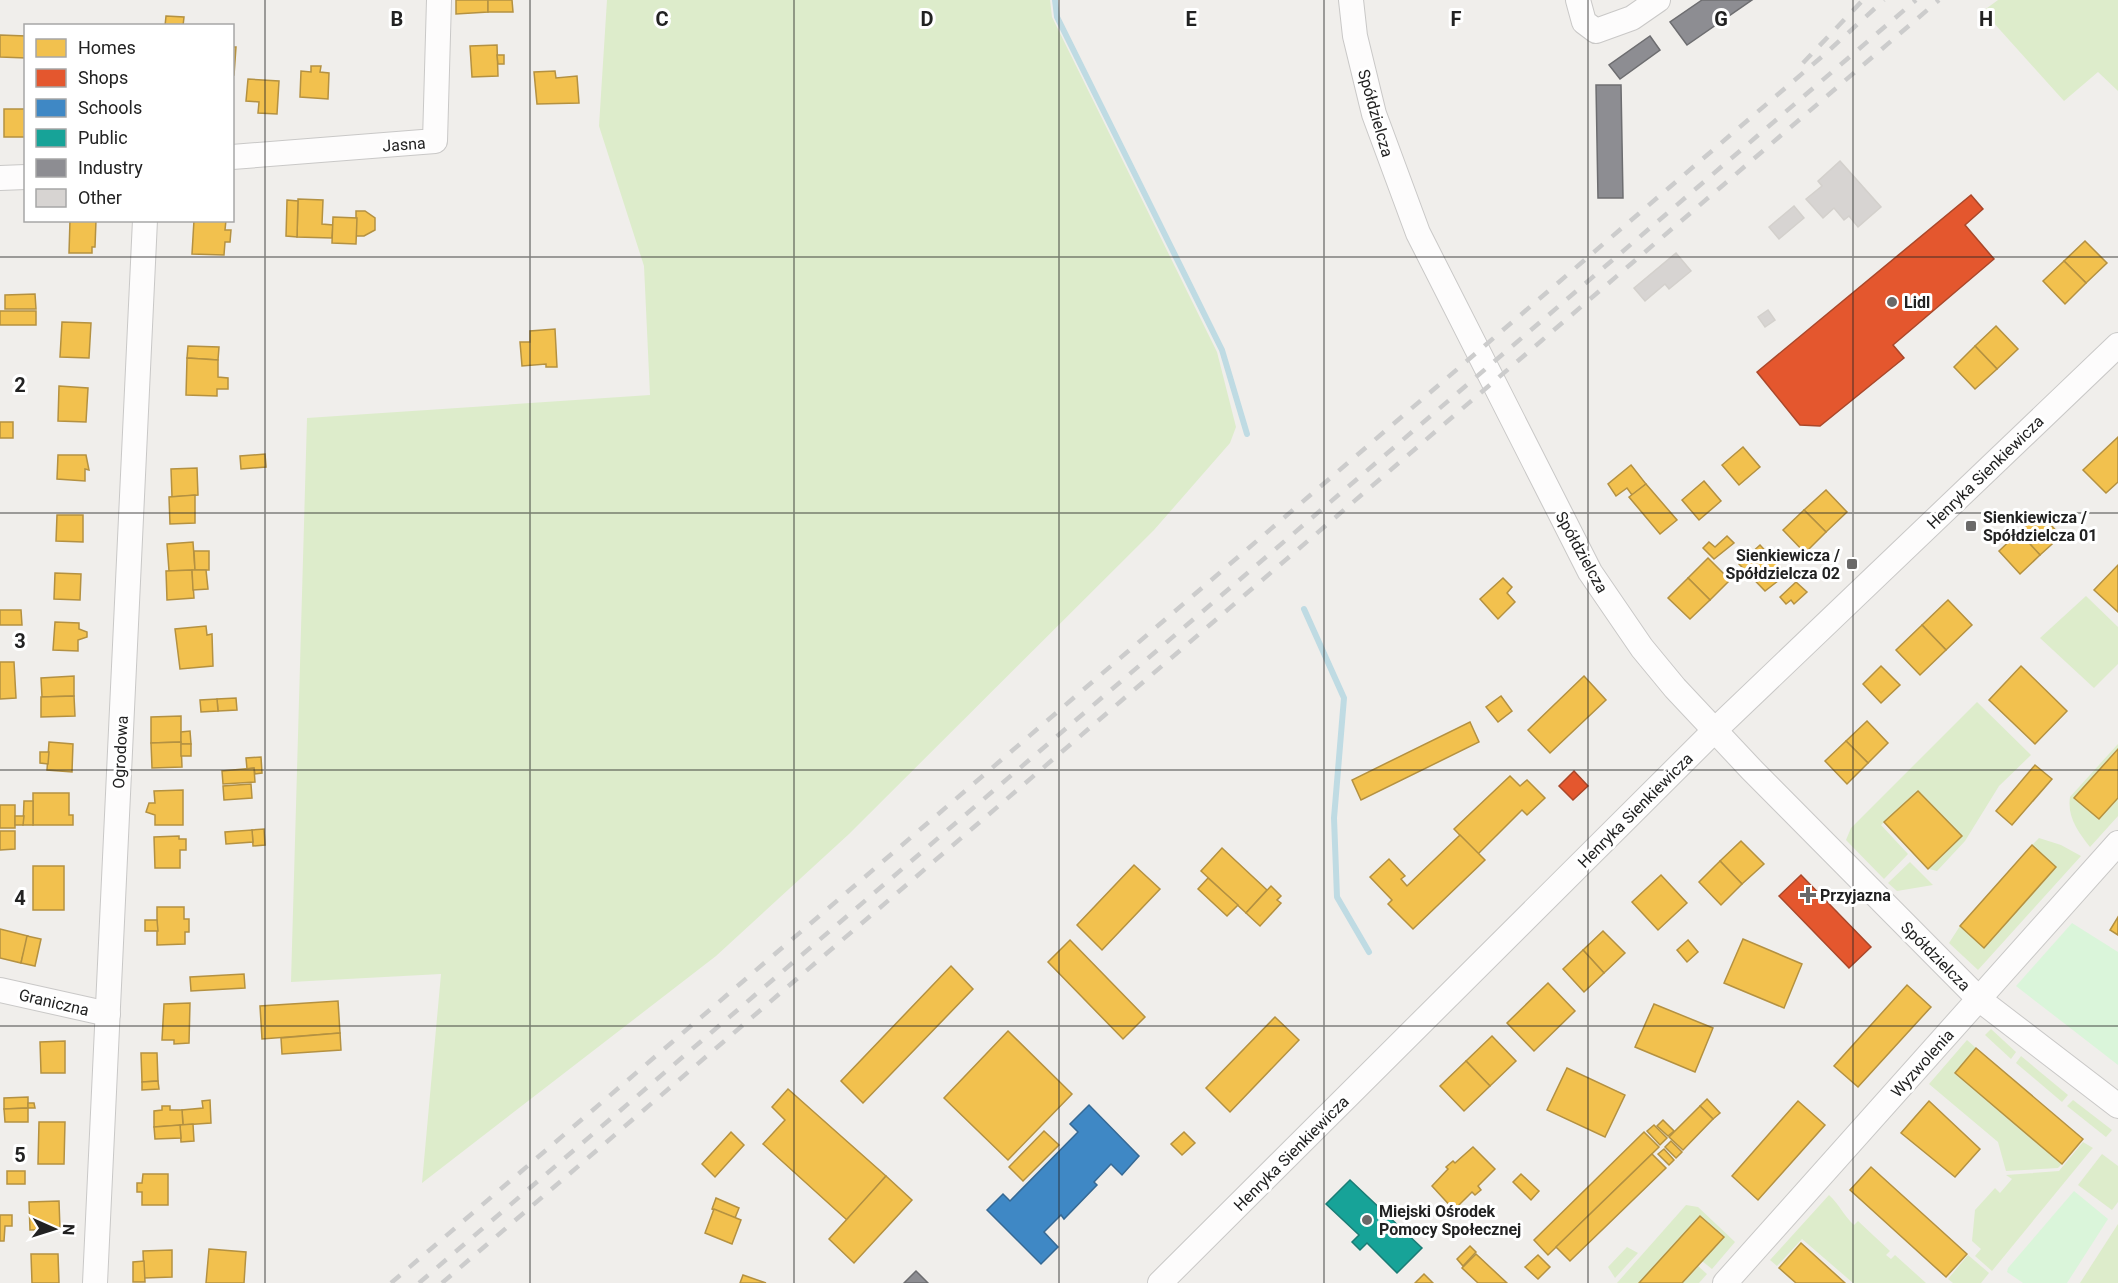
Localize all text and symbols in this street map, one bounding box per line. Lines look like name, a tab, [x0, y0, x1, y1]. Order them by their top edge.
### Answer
text: B	[391, 7, 403, 31]
text: C	[655, 7, 669, 31]
text: D	[921, 7, 934, 31]
text: E	[1185, 7, 1197, 31]
text: F	[1451, 7, 1462, 31]
text: G	[1714, 7, 1728, 31]
text: H	[1979, 7, 1993, 31]
legend	[24, 24, 234, 222]
text: Homes	[78, 37, 136, 58]
text: Shops	[78, 67, 128, 88]
street label: Spółdzielcza	[1354, 67, 1397, 159]
text: Schools	[78, 97, 142, 118]
text: Public	[78, 127, 128, 148]
street label: Jasna	[382, 134, 426, 155]
text: Industry	[78, 157, 143, 178]
text: Other	[78, 187, 122, 208]
place label: Lidl	[1904, 293, 1930, 312]
marker: Lidl	[1885, 295, 1899, 309]
text: 2	[14, 373, 26, 397]
street label: Henryka Sienkiewicza	[1923, 412, 2048, 533]
street label: Spółdzielcza	[1551, 508, 1612, 596]
place label: Sienkiewicza / Spółdzielcza 01	[1983, 508, 2097, 545]
marker: Sienkiewicza / Spółdzielcza 01	[1964, 519, 1978, 533]
place label: Sienkiewicza / Spółdzielcza 02	[1726, 546, 1840, 583]
marker: Sienkiewicza / Spółdzielcza 02	[1845, 557, 1859, 571]
text: 3	[14, 629, 26, 653]
street label: Ogrodowa	[109, 715, 132, 789]
street label: Henryka Sienkiewicza	[1574, 749, 1697, 872]
text: 4	[14, 886, 26, 910]
place label: Przyjazna	[1820, 886, 1891, 905]
marker: Przyjazna	[1801, 888, 1815, 902]
street label: Spółdzielcza	[1897, 918, 1974, 995]
street label: Graniczna	[17, 985, 91, 1020]
street label: Wyzwolenia	[1887, 1026, 1958, 1101]
street label: Henryka Sienkiewicza	[1230, 1092, 1353, 1215]
text: 5	[14, 1143, 26, 1167]
north arrow	[24, 1199, 84, 1259]
place label: Miejski Ośrodek Pomocy Społecznej	[1379, 1202, 1521, 1239]
marker: Miejski Ośrodek Pomocy Społecznej	[1360, 1213, 1374, 1227]
text: N	[59, 1224, 78, 1236]

